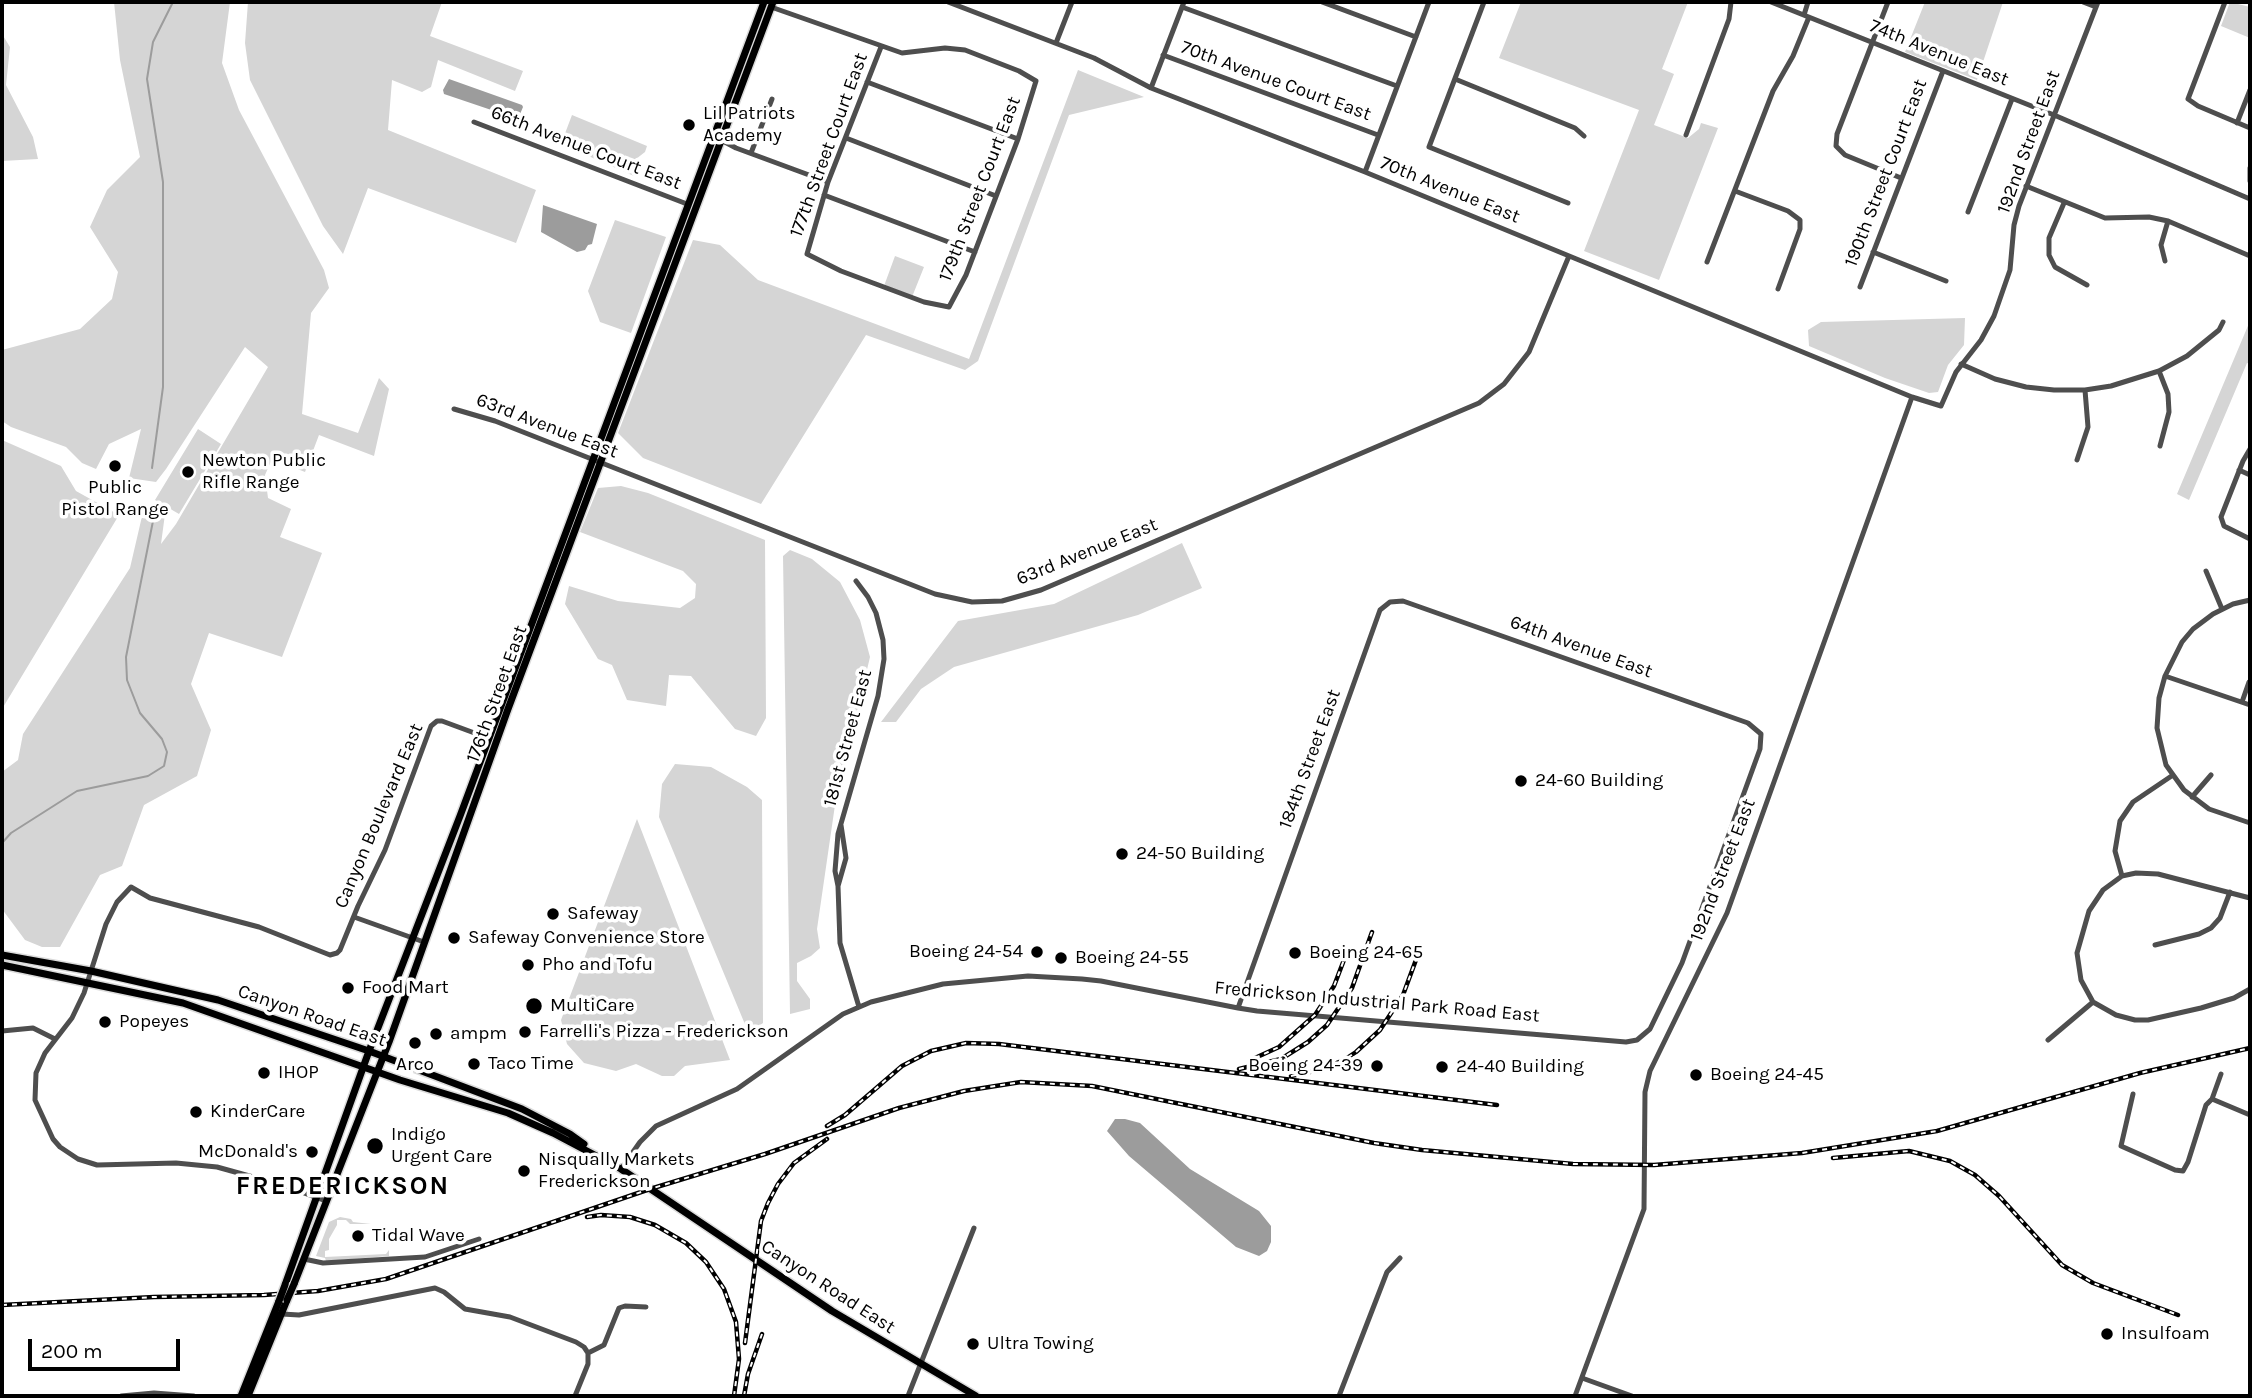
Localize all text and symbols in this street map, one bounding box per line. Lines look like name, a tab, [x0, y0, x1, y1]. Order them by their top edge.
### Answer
street label: 74th Avenue East	[1866, 15, 2012, 91]
street label: 70th Avenue Court East	[1178, 36, 1374, 126]
street label: 177th Street Court East	[785, 50, 873, 240]
street label: 192nd Street East	[1993, 67, 2065, 217]
street label: 190th Street Court East	[1840, 76, 1932, 270]
street label: 179th Street Court East	[934, 93, 1026, 285]
street label: 66th Avenue Court East	[488, 101, 684, 195]
place label: Lil Patriots Academy	[703, 103, 796, 147]
marker: Lil Patriots Academy	[681, 117, 697, 133]
street label: 70th Avenue East	[1377, 152, 1523, 228]
street label: 63rd Avenue East	[473, 388, 621, 464]
place label: Newton Public Rifle Range	[202, 450, 326, 494]
marker: Public Pistol Range	[107, 458, 123, 474]
marker: Newton Public Rifle Range	[180, 464, 196, 480]
place label: Public Pistol Range	[61, 477, 169, 521]
street label: 63rd Avenue East	[1013, 513, 1161, 591]
street label: 64th Avenue East	[1507, 611, 1655, 683]
street label: 176th Street East	[462, 622, 532, 766]
street label: 181st Street East	[819, 667, 877, 809]
street label: 184th Street East	[1274, 686, 1346, 832]
street label: Canyon Boulevard East	[330, 720, 428, 912]
place label: 24-60 Building	[1535, 770, 1663, 792]
marker: 24-60 Building	[1513, 773, 1529, 789]
street label: 192nd Street East	[1685, 796, 1761, 944]
place label: 24-50 Building	[1136, 843, 1264, 865]
marker: 24-50 Building	[1114, 846, 1130, 862]
place label: Safeway	[567, 903, 638, 925]
marker: Safeway	[545, 906, 561, 922]
place label: Safeway Convenience Store	[468, 927, 705, 949]
marker: Safeway Convenience Store	[446, 930, 462, 946]
place label: Boeing 24-54	[909, 941, 1023, 963]
place label: Boeing 24-65	[1309, 942, 1423, 964]
marker: Boeing 24-54	[1029, 944, 1045, 960]
marker: Boeing 24-65	[1287, 945, 1303, 961]
place label: Boeing 24-55	[1075, 947, 1189, 969]
marker: Boeing 24-55	[1053, 950, 1069, 966]
place label: Pho and Tofu	[542, 954, 653, 976]
marker: Pho and Tofu	[520, 957, 536, 973]
street label: Fredrickson Industrial Park Road East	[1213, 976, 1541, 1028]
place label: Food Mart	[362, 977, 449, 999]
street label: Canyon Road East	[235, 980, 389, 1052]
marker: Food Mart	[340, 980, 356, 996]
place label: MultiCare	[550, 995, 634, 1017]
marker: MultiCare	[524, 996, 544, 1016]
place label: Popeyes	[119, 1011, 189, 1033]
marker: Popeyes	[97, 1014, 113, 1030]
place label: Farrelli's Pizza - Frederickson	[539, 1021, 789, 1043]
place label: ampm	[450, 1023, 507, 1045]
marker: Farrelli's Pizza - Frederickson	[517, 1024, 533, 1040]
marker: ampm	[428, 1026, 444, 1042]
marker: Arco	[407, 1035, 423, 1051]
place label: Taco Time	[488, 1053, 574, 1075]
place label: Arco	[396, 1054, 434, 1076]
place label: Boeing 24-39	[1248, 1055, 1363, 1077]
marker: Taco Time	[466, 1056, 482, 1072]
place label: 24-40 Building	[1456, 1056, 1584, 1078]
marker: Boeing 24-39	[1369, 1058, 1385, 1074]
marker: 24-40 Building	[1434, 1059, 1450, 1075]
place label: IHOP	[278, 1062, 319, 1084]
place label: Boeing 24-45	[1710, 1064, 1824, 1086]
marker: IHOP	[256, 1065, 272, 1081]
marker: Boeing 24-45	[1688, 1067, 1704, 1083]
place label: KinderCare	[210, 1101, 305, 1123]
marker: KinderCare	[188, 1104, 204, 1120]
place label: Indigo Urgent Care	[391, 1124, 492, 1168]
marker: Indigo Urgent Care	[365, 1136, 385, 1156]
place label: McDonald's	[198, 1141, 298, 1163]
marker: McDonald's	[304, 1144, 320, 1160]
place label: Nisqually Markets Frederickson	[538, 1149, 695, 1193]
marker: Nisqually Markets Frederickson	[516, 1163, 532, 1179]
district label: FREDERICKSON	[237, 1171, 449, 1203]
place label: Tidal Wave	[372, 1225, 465, 1247]
marker: Tidal Wave	[350, 1228, 366, 1244]
street label: Canyon Road East	[757, 1235, 899, 1339]
place label: Insulfoam	[2121, 1323, 2210, 1345]
scale bar	[32, 1324, 184, 1368]
marker: Insulfoam	[2099, 1326, 2115, 1342]
place label: Ultra Towing	[987, 1333, 1094, 1355]
marker: Ultra Towing	[965, 1336, 981, 1352]
text: 200 m	[41, 1339, 103, 1363]

